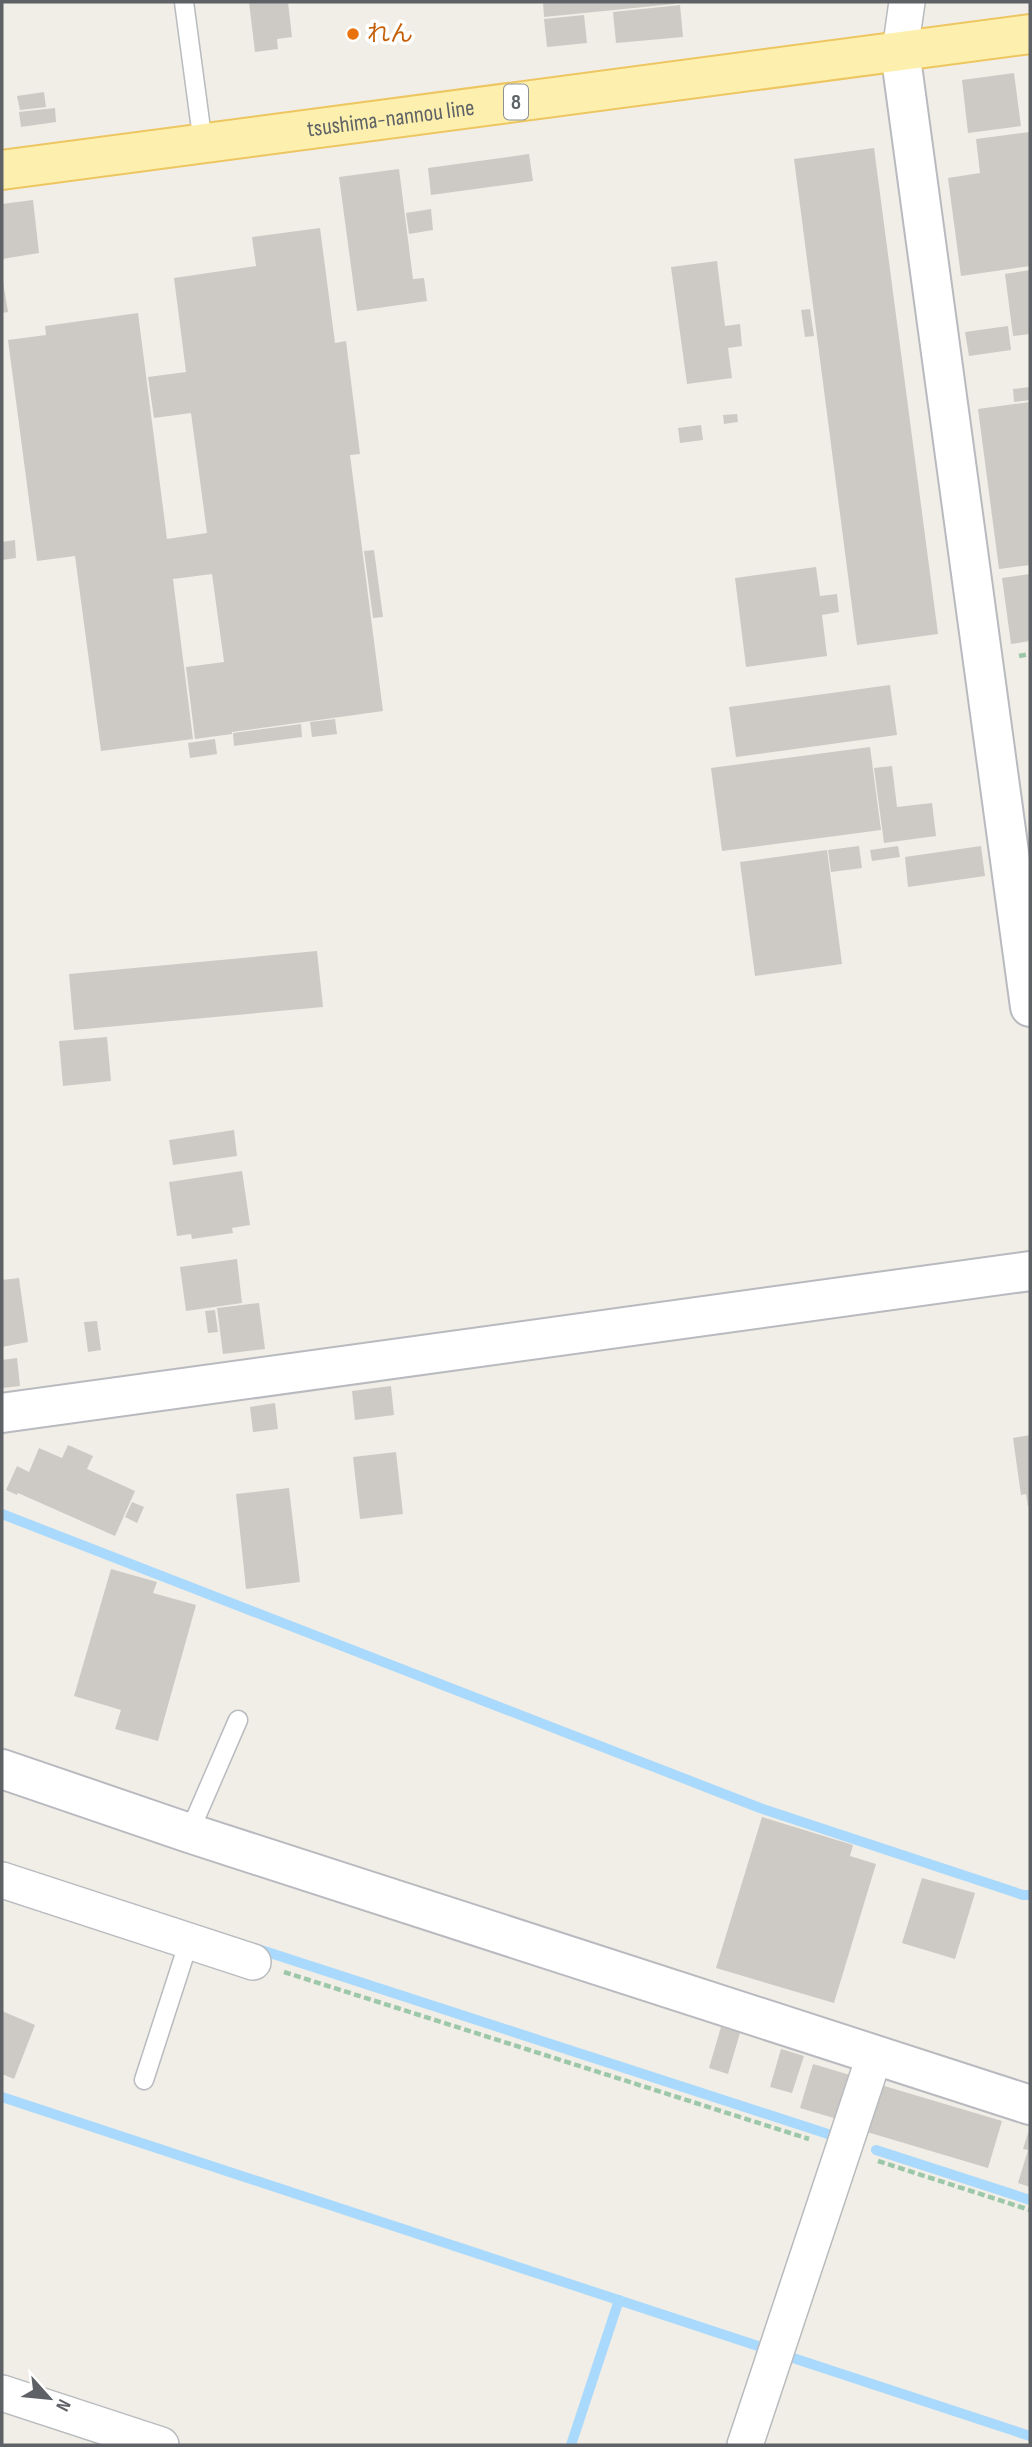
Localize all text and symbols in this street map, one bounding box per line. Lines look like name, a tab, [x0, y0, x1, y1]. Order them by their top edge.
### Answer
place label: れん	[367, 20, 413, 48]
marker: れん	[345, 26, 361, 42]
road number: 8	[504, 84, 528, 119]
street label: tsushima-nannou line	[305, 94, 476, 144]
north arrow	[14, 2363, 84, 2433]
text: N	[50, 2395, 75, 2415]

